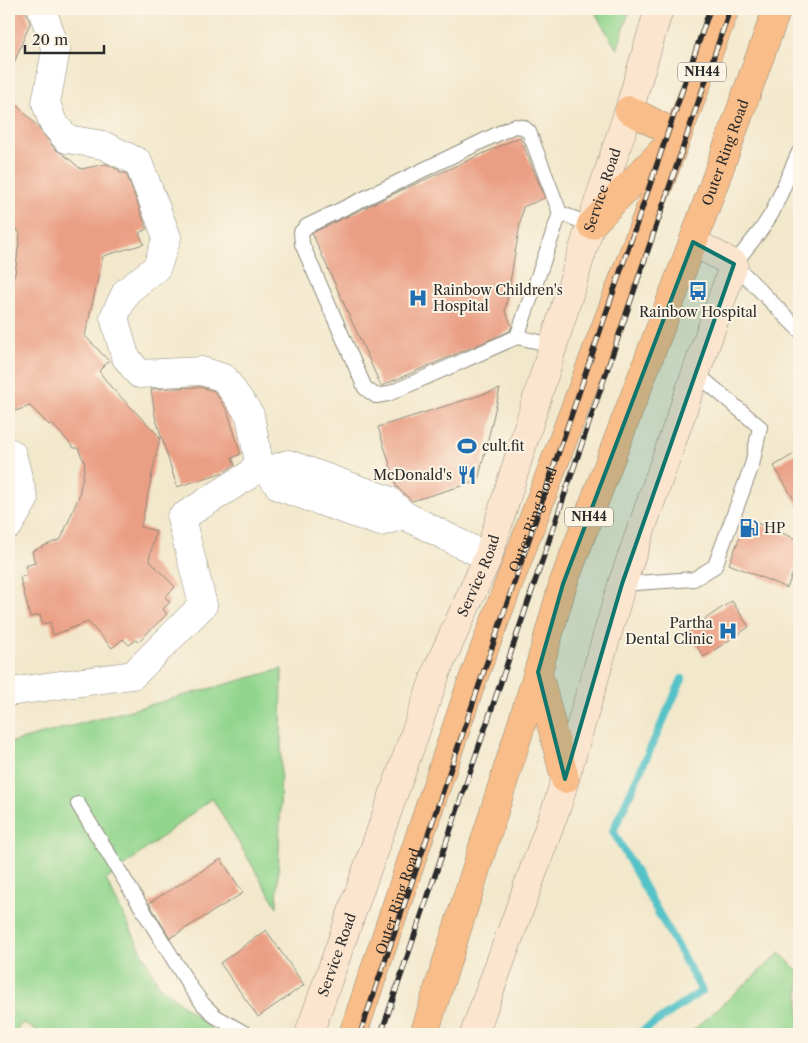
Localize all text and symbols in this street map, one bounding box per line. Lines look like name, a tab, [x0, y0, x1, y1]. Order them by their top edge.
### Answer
scale bar	[25, 22, 104, 54]
text: 20 m	[32, 30, 68, 49]
road number: NH44	[678, 62, 726, 82]
street label: Outer Ring Road	[698, 97, 753, 208]
street label: Service Road	[580, 145, 625, 235]
bus stop icon: Rainbow Hospital	[687, 280, 709, 302]
place label: Rainbow Children's Hospital	[433, 281, 563, 315]
hospital icon: Rainbow Children's Hospital	[407, 287, 429, 309]
place label: Rainbow Hospital	[639, 303, 757, 321]
sports icon: cult.fit	[456, 435, 478, 457]
place label: cult.fit	[482, 437, 525, 455]
restaurant icon: McDonald's	[456, 464, 478, 486]
street label: Outer Ring Road	[505, 464, 561, 575]
place label: McDonald's	[373, 466, 452, 484]
road number: NH44	[565, 508, 613, 526]
fuel station icon: HP	[738, 517, 760, 539]
place label: HP	[764, 519, 785, 537]
street label: Service Road	[453, 532, 504, 620]
place label: Partha Dental Clinic	[625, 614, 714, 648]
hospital icon: Partha Dental Clinic	[717, 620, 739, 642]
street label: Outer Ring Road	[371, 845, 424, 957]
street label: Service Road	[314, 910, 360, 999]

